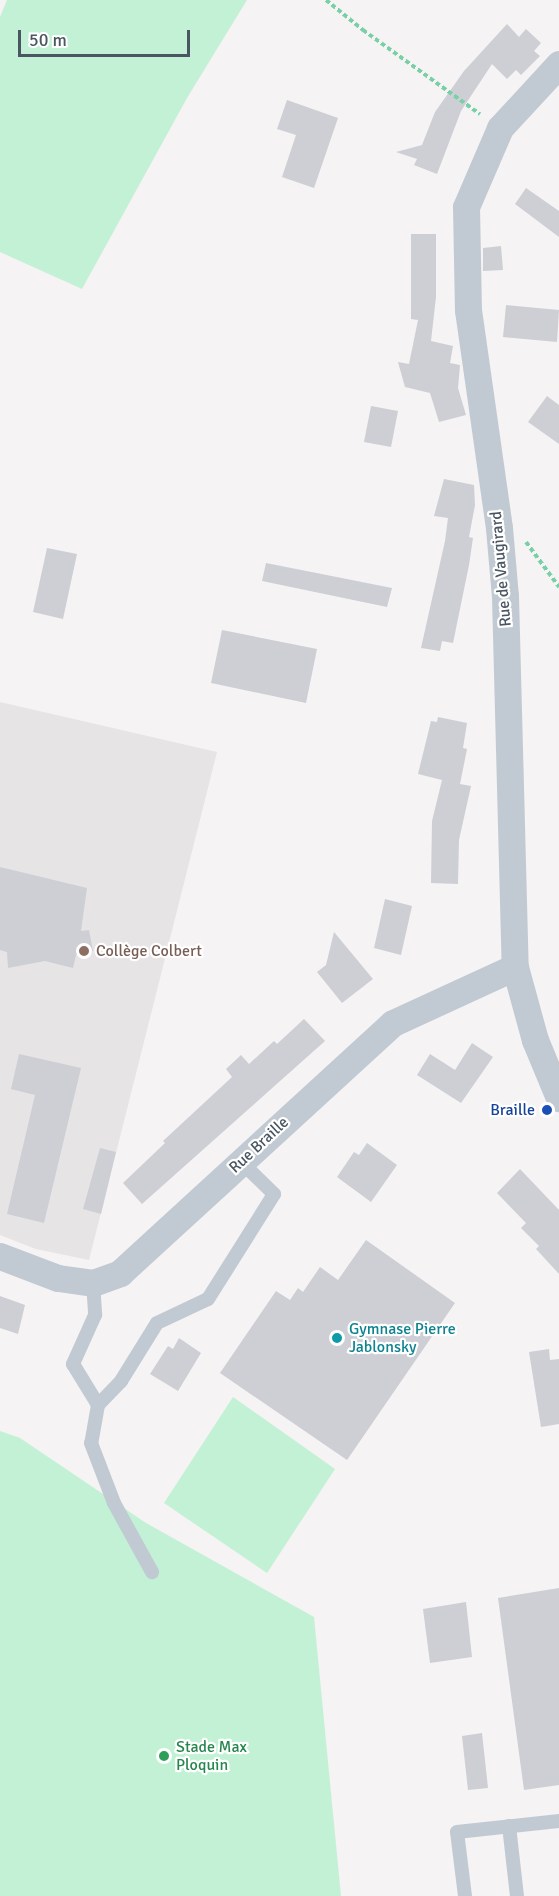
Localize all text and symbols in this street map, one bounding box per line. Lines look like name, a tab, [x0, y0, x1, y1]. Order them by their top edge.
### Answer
scale bar	[21, 18, 194, 56]
text: 50 m	[29, 29, 67, 51]
street label: Rue de Vaugirard	[486, 510, 516, 628]
place label: Collège Colbert	[96, 941, 202, 961]
marker: Collège Colbert	[77, 944, 91, 958]
place label: Braille	[490, 1100, 535, 1120]
marker: Braille	[540, 1103, 554, 1117]
street label: Rue Braille	[225, 1113, 293, 1177]
place label: Gymnase Pierre Jablonsky	[349, 1319, 456, 1357]
marker: Gymnase Pierre Jablonsky	[330, 1331, 344, 1345]
place label: Stade Max Ploquin	[176, 1737, 247, 1775]
marker: Stade Max Ploquin	[157, 1749, 171, 1763]

